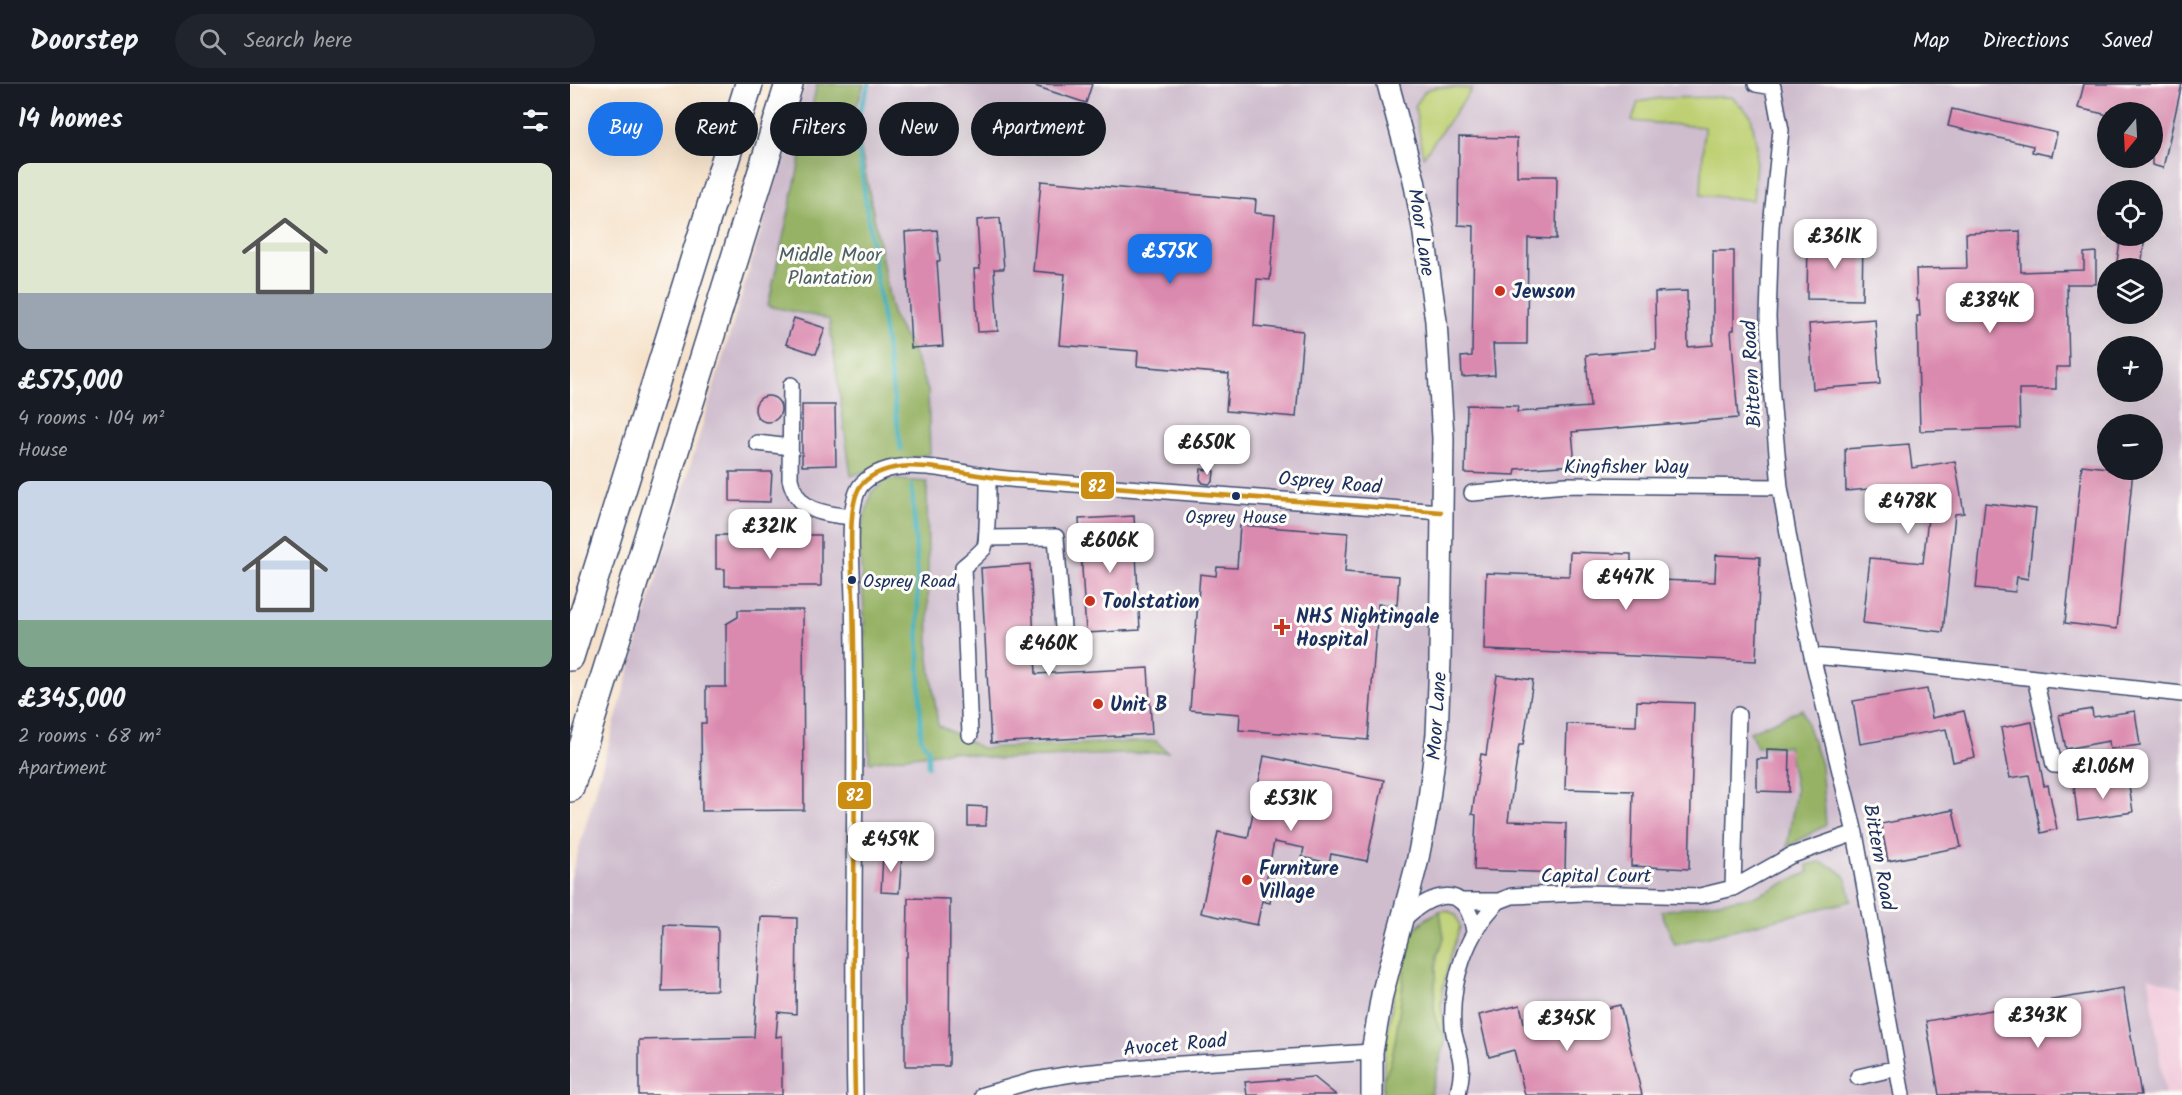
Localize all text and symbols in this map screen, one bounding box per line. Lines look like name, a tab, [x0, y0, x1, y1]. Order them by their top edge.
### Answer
search box	[175, 14, 595, 68]
text: Doorstep	[30, 19, 139, 64]
text: Search here	[244, 24, 352, 59]
icon: search	[196, 25, 229, 58]
text: Map	[1913, 25, 1949, 58]
text: Directions	[1982, 25, 2069, 58]
text: Saved	[2102, 25, 2152, 58]
text: 14 homes	[18, 99, 123, 141]
chip: Buy	[588, 102, 663, 156]
chip: Rent	[675, 102, 758, 156]
chip: Filters	[770, 102, 867, 156]
chip: New	[879, 102, 959, 156]
chip: Apartment	[971, 102, 1106, 156]
north arrow	[2097, 102, 2163, 168]
map controls	[2097, 102, 2163, 480]
icon: filters	[519, 104, 552, 137]
button: locate	[2097, 180, 2163, 246]
street label: Moor Lane	[1397, 186, 1443, 279]
icon: home	[231, 202, 339, 310]
pin: £361K	[1793, 219, 1877, 270]
text: £361K	[1808, 222, 1862, 254]
pin: £575K	[1128, 234, 1212, 285]
text: £575K	[1142, 237, 1198, 269]
park label: Middle Moor Plantation	[779, 240, 883, 295]
button: layers	[2097, 258, 2163, 324]
place label: Jewson	[1512, 277, 1575, 309]
pin: £384K	[1948, 283, 2032, 334]
marker: Jewson	[1493, 284, 1507, 298]
text: £384K	[1960, 286, 2020, 318]
street label: Bittern Road	[1734, 318, 1772, 428]
button: +	[2097, 336, 2163, 402]
text: £575,000	[18, 361, 122, 403]
text: 4 rooms · 104 m²	[18, 403, 164, 435]
button: −	[2097, 414, 2163, 480]
pin: £650K	[1165, 425, 1249, 476]
text: £650K	[1178, 428, 1236, 460]
text: House	[18, 435, 68, 467]
street label: Kingfisher Way	[1564, 452, 1689, 484]
street label: Osprey Road	[1277, 464, 1384, 505]
line badge: 82	[1080, 471, 1115, 500]
text: 82	[1088, 475, 1106, 500]
pin: £478K	[1866, 484, 1950, 535]
text: £478K	[1879, 487, 1937, 519]
marker: Osprey House	[1230, 490, 1242, 502]
place label: Osprey House	[1185, 504, 1287, 533]
pin: £321K	[728, 509, 812, 560]
text: £321K	[742, 512, 798, 544]
icon: home	[231, 520, 339, 628]
pin: £606K	[1068, 523, 1152, 574]
text: £606K	[1081, 526, 1139, 558]
pin: £447K	[1584, 560, 1668, 611]
text: £447K	[1597, 563, 1655, 595]
place label: Osprey Road	[863, 568, 957, 597]
marker: Osprey Road	[846, 574, 858, 586]
place label: Toolstation	[1102, 587, 1199, 619]
marker: Toolstation	[1083, 594, 1097, 608]
place label: NHS Nightingale Hospital	[1296, 602, 1440, 657]
marker: NHS Nightingale Hospital	[1273, 618, 1291, 636]
pin: £460K	[1007, 626, 1091, 677]
text: £460K	[1020, 629, 1078, 661]
street label: Moor Lane	[1419, 671, 1457, 761]
text: £345,000	[18, 679, 125, 721]
place label: Unit B	[1110, 690, 1167, 722]
marker: Unit B	[1091, 697, 1105, 711]
text: 2 rooms · 68 m²	[18, 721, 161, 753]
pin: £1.06M	[2054, 749, 2152, 800]
text: £1.06M	[2072, 752, 2134, 784]
text: Apartment	[18, 753, 107, 785]
line badge: 82	[837, 781, 872, 810]
pin: £531K	[1249, 781, 1333, 832]
text: 82	[846, 784, 864, 809]
text: £531K	[1264, 784, 1318, 816]
street label: Bittern Road	[1853, 802, 1903, 914]
pin: £459K	[849, 822, 933, 873]
text: £459K	[862, 825, 920, 857]
place label: Furniture Village	[1259, 854, 1339, 909]
street label: Capital Court	[1541, 861, 1652, 893]
marker: Furniture Village	[1240, 873, 1254, 887]
pin: £343K	[1996, 998, 2080, 1049]
pin: £345K	[1525, 1001, 1609, 1052]
text: £343K	[2008, 1001, 2068, 1033]
text: £345K	[1538, 1004, 1596, 1036]
street label: Avocet Road	[1122, 1025, 1229, 1066]

